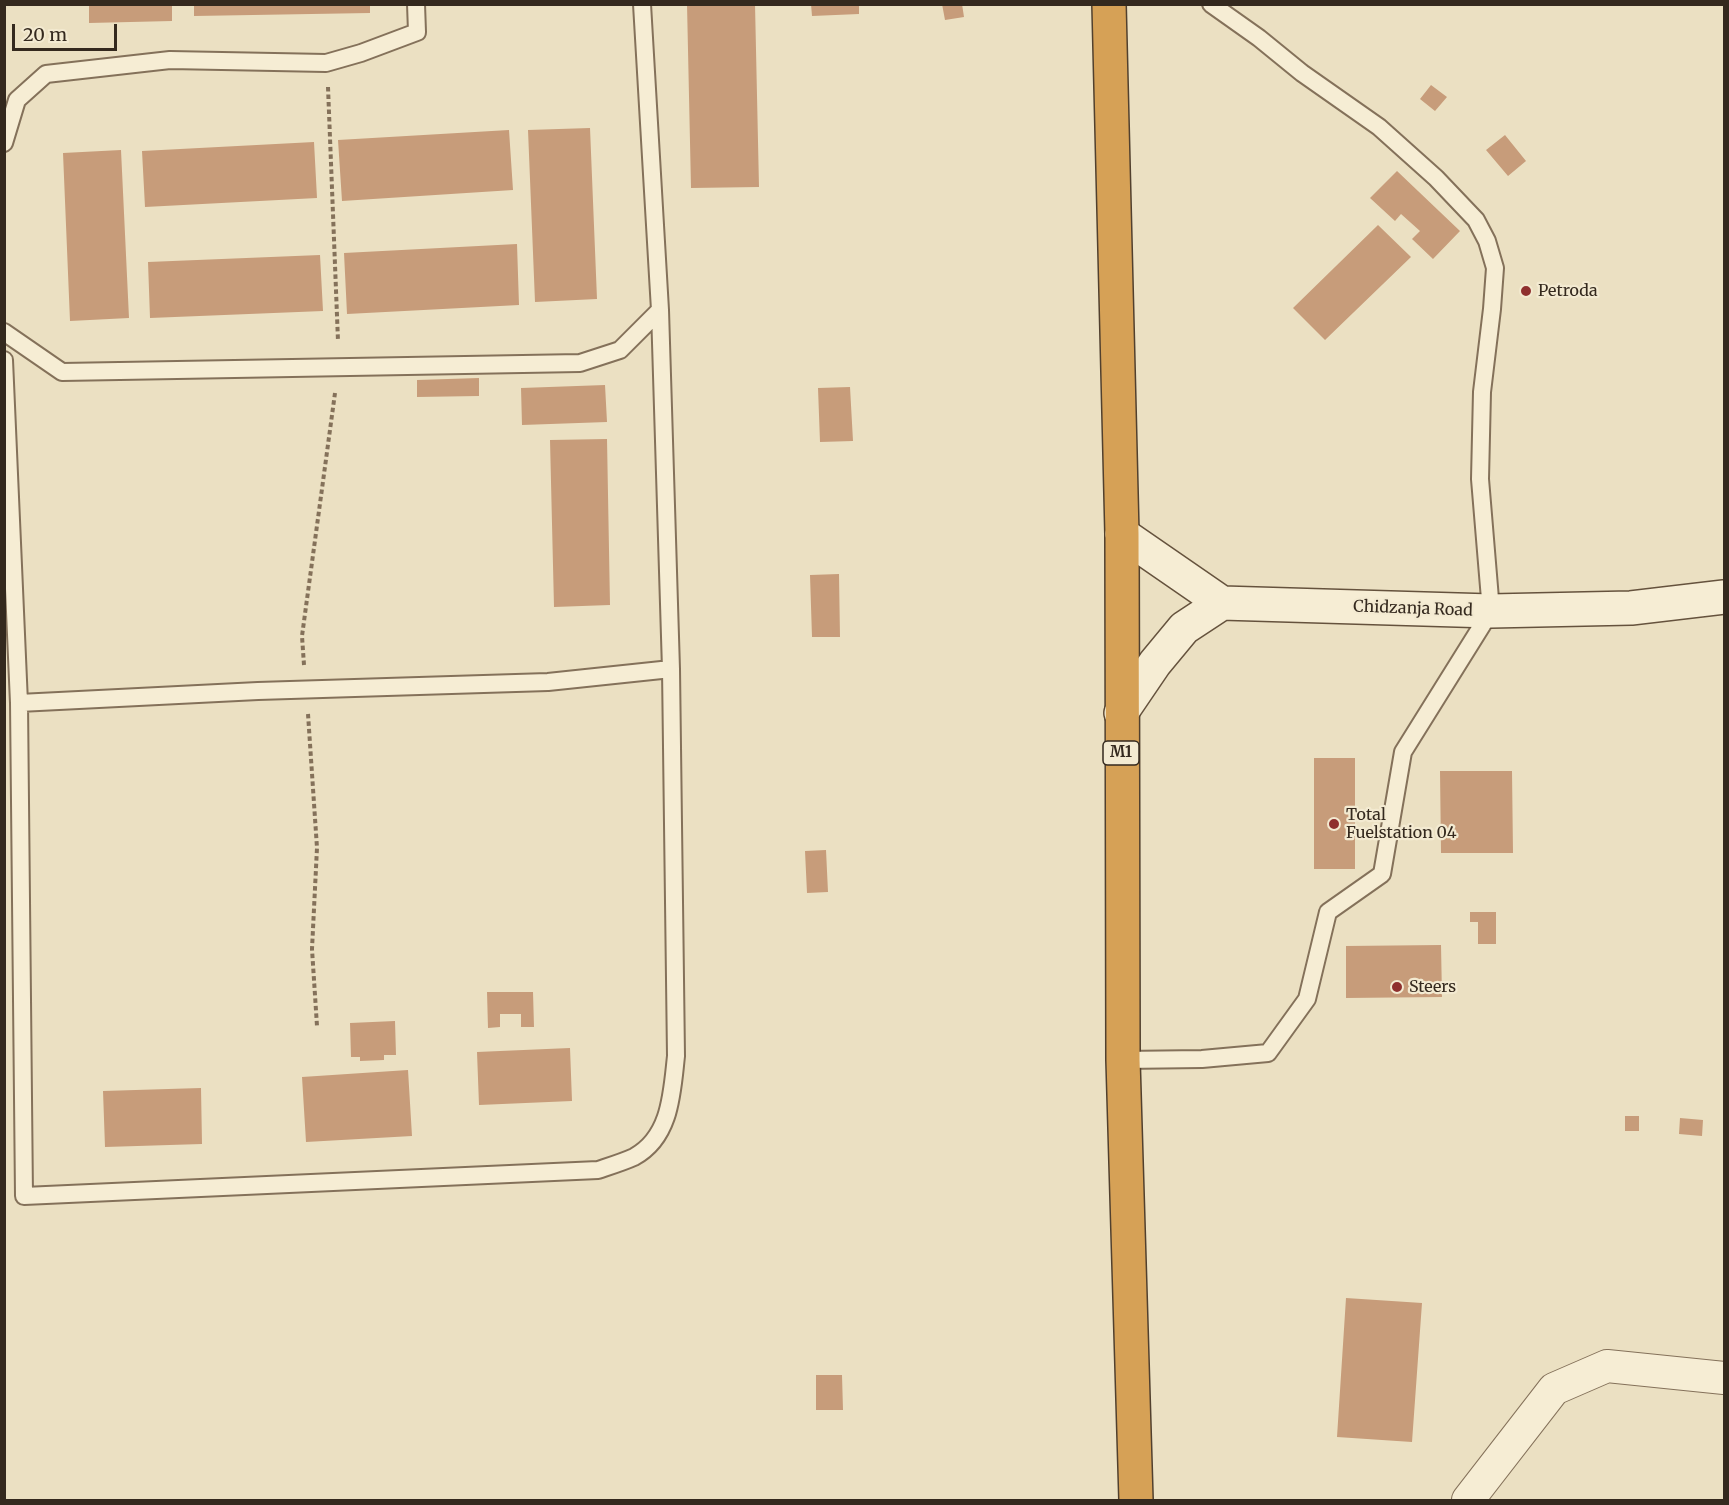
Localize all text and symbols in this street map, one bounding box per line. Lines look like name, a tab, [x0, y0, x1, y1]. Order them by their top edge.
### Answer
scale bar	[15, 12, 120, 50]
text: 20 m	[23, 23, 67, 46]
place label: Petroda	[1538, 281, 1598, 301]
marker: Petroda	[1519, 284, 1533, 298]
street label: Chidzanja Road	[1353, 597, 1473, 621]
road number: M1	[1103, 741, 1139, 765]
place label: Total Fuelstation 04	[1346, 805, 1457, 843]
marker: Total Fuelstation 04	[1327, 817, 1341, 831]
place label: Steers	[1409, 977, 1456, 997]
marker: Steers	[1390, 980, 1404, 994]

